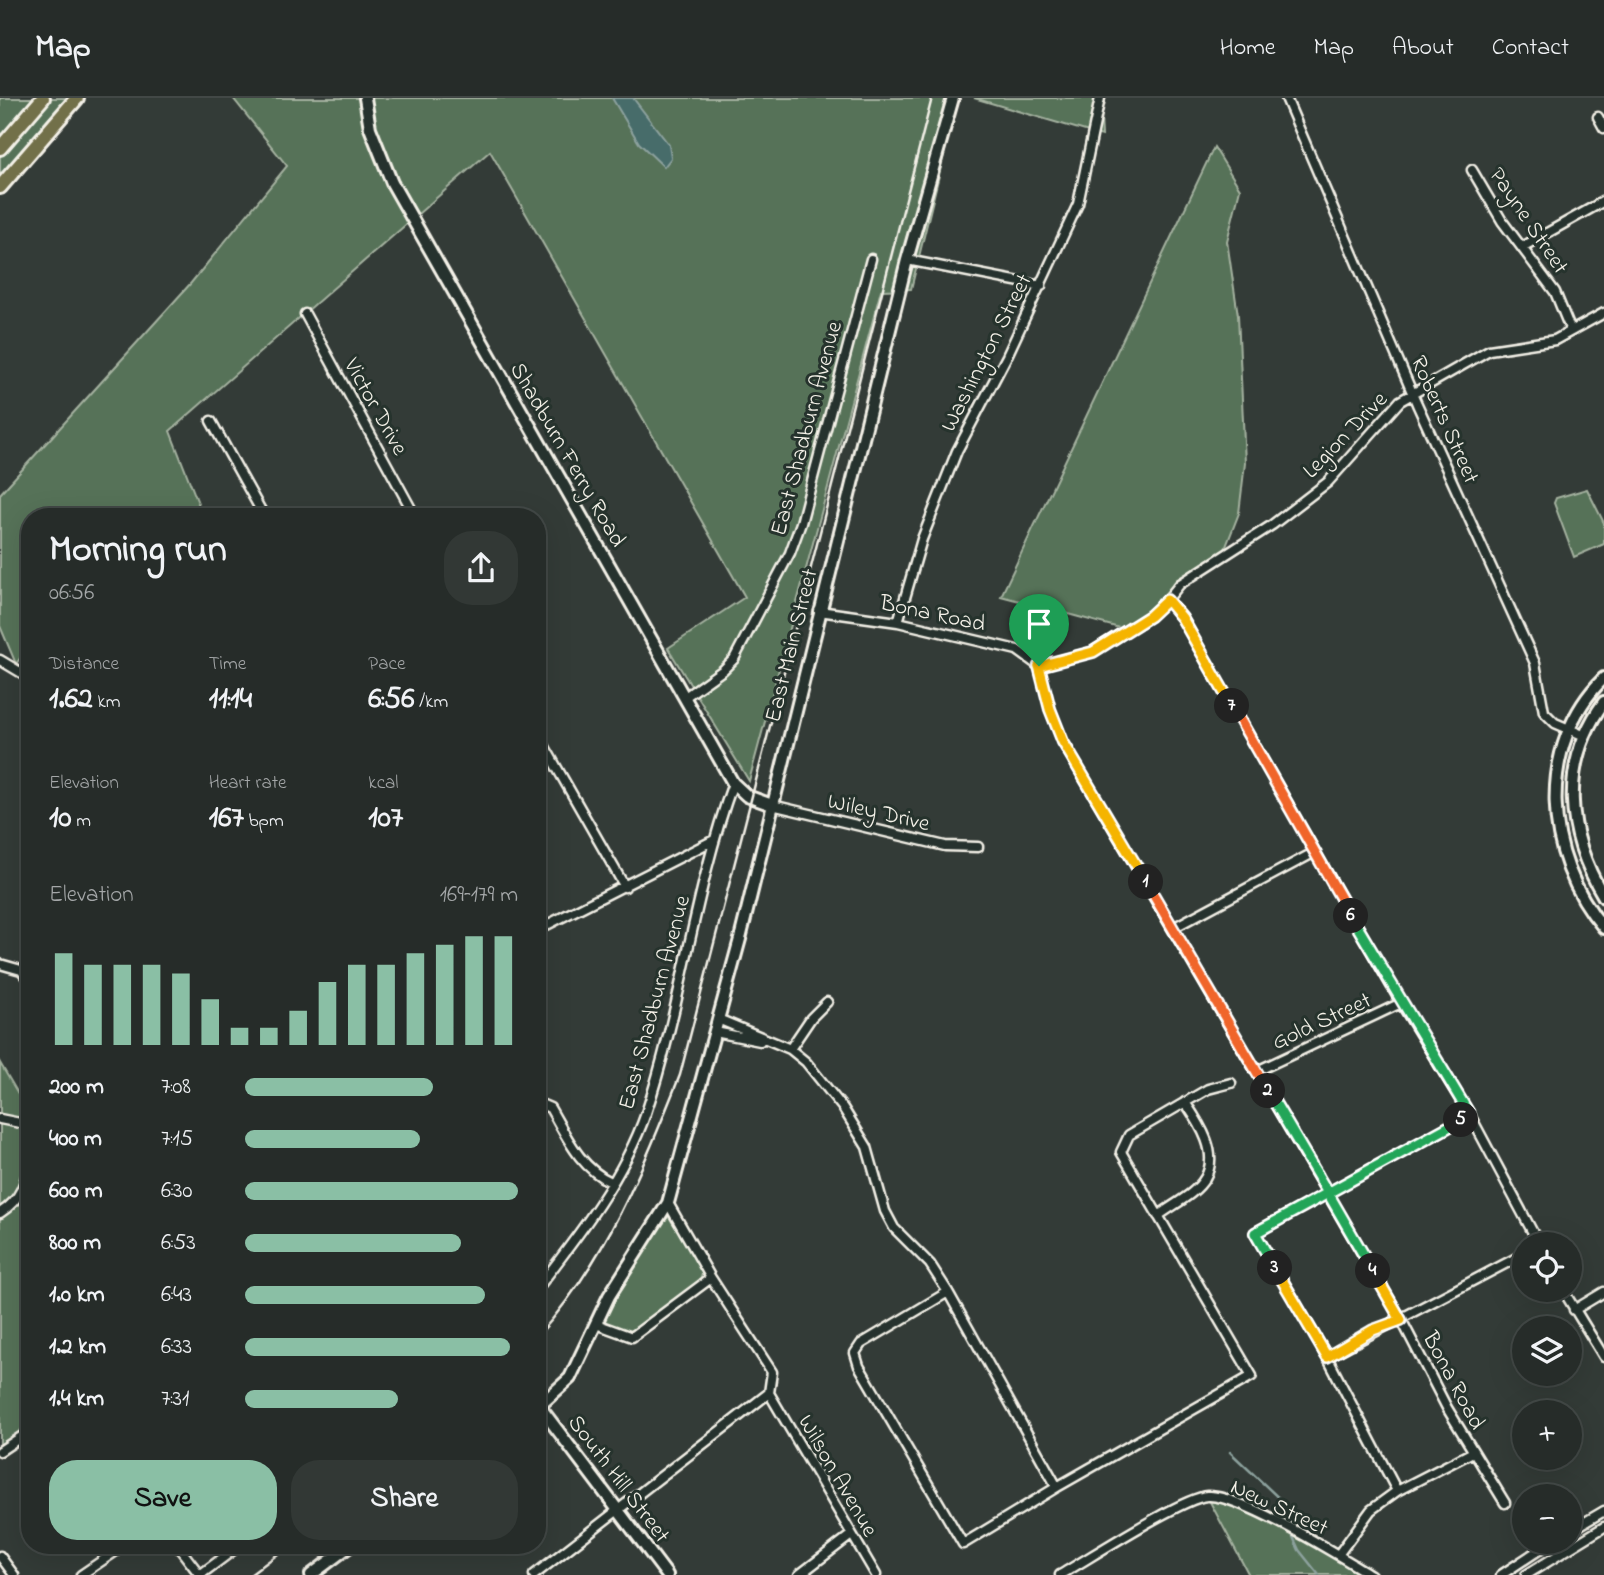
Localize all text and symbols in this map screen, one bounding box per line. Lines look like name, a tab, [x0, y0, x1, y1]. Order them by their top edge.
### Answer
text: Map	[35, 24, 91, 72]
text: Home	[1220, 31, 1276, 66]
text: Map	[1314, 31, 1354, 66]
text: About	[1392, 31, 1454, 66]
text: Contact	[1492, 31, 1569, 66]
street label: Payne Street	[1478, 161, 1576, 283]
street label: Washington Street	[933, 268, 1042, 438]
street label: East Shadburn Avenue	[763, 317, 852, 540]
street label: Roberts Street	[1401, 351, 1487, 489]
street label: Victor Drive	[334, 352, 415, 463]
street label: Shadburn Ferry Road	[499, 357, 633, 555]
street label: Legion Drive	[1296, 384, 1397, 488]
text: Morning run	[49, 523, 227, 579]
button: share	[444, 531, 518, 605]
street label: East Main Street	[757, 565, 828, 726]
text: 06:56	[49, 577, 94, 610]
street label: Bona Road	[876, 587, 988, 642]
pin	[1009, 594, 1069, 666]
icon: arrive	[1020, 605, 1058, 643]
text: Distance	[49, 651, 119, 678]
text: Time	[209, 651, 246, 678]
text: Pace	[368, 651, 405, 678]
text: 1.62	[49, 678, 93, 722]
text: 11:14	[209, 678, 252, 722]
text: 6:56	[368, 678, 414, 722]
pin: 7	[1214, 688, 1250, 724]
text: km	[93, 689, 121, 716]
text: /km	[414, 689, 448, 716]
text: 7	[1228, 692, 1235, 719]
text: Elevation	[49, 770, 119, 797]
text: Heart rate	[209, 770, 287, 797]
text: kcal	[368, 770, 399, 797]
street label: Wiley Drive	[824, 786, 933, 843]
text: 10	[49, 797, 72, 841]
text: 167	[209, 797, 244, 841]
text: 107	[368, 797, 403, 841]
text: m	[72, 808, 91, 835]
text: bpm	[244, 808, 284, 835]
pin: 1	[1128, 864, 1164, 900]
text: 1	[1142, 868, 1149, 895]
text: Elevation	[49, 879, 134, 912]
text: 169–179 m	[440, 879, 518, 912]
street label: East Shadburn Avenue	[611, 891, 700, 1114]
pin: 6	[1334, 898, 1368, 934]
text: 6	[1346, 902, 1355, 929]
street label: Gold Street	[1267, 985, 1377, 1060]
text: 200 m	[49, 1071, 104, 1104]
text: 7:08	[161, 1071, 191, 1104]
pin: 2	[1250, 1074, 1286, 1108]
text: 2	[1263, 1077, 1272, 1104]
pin: 5	[1444, 1102, 1478, 1138]
text: 5	[1455, 1106, 1466, 1133]
text: 400 m	[49, 1123, 102, 1156]
text: 7:15	[161, 1123, 193, 1156]
text: 600 m	[49, 1175, 103, 1208]
text: 6:30	[161, 1175, 193, 1208]
text: 800 m	[49, 1227, 101, 1260]
text: 6:53	[161, 1227, 196, 1260]
map controls	[1512, 1232, 1582, 1554]
button: locate	[1512, 1232, 1582, 1302]
pin: 3	[1258, 1250, 1292, 1286]
text: 3	[1271, 1254, 1278, 1281]
pin: 4	[1356, 1254, 1390, 1288]
text: 4	[1369, 1257, 1376, 1284]
text: 1.0 km	[49, 1279, 105, 1312]
text: 6:43	[161, 1279, 192, 1312]
button: layers	[1512, 1316, 1582, 1386]
street label: Bona Road	[1413, 1325, 1493, 1436]
text: 1.2 km	[49, 1331, 106, 1364]
text: 6:33	[161, 1331, 192, 1364]
text: 1.4 km	[49, 1383, 104, 1416]
text: 7:31	[161, 1383, 189, 1416]
button: +	[1512, 1400, 1582, 1470]
street label: South Hill Street	[559, 1408, 677, 1551]
street label: Wilson Avenue	[788, 1409, 886, 1544]
button: Save	[49, 1460, 277, 1540]
button: Share	[291, 1460, 518, 1540]
street label: New Street	[1225, 1471, 1334, 1545]
button: −	[1512, 1484, 1582, 1554]

